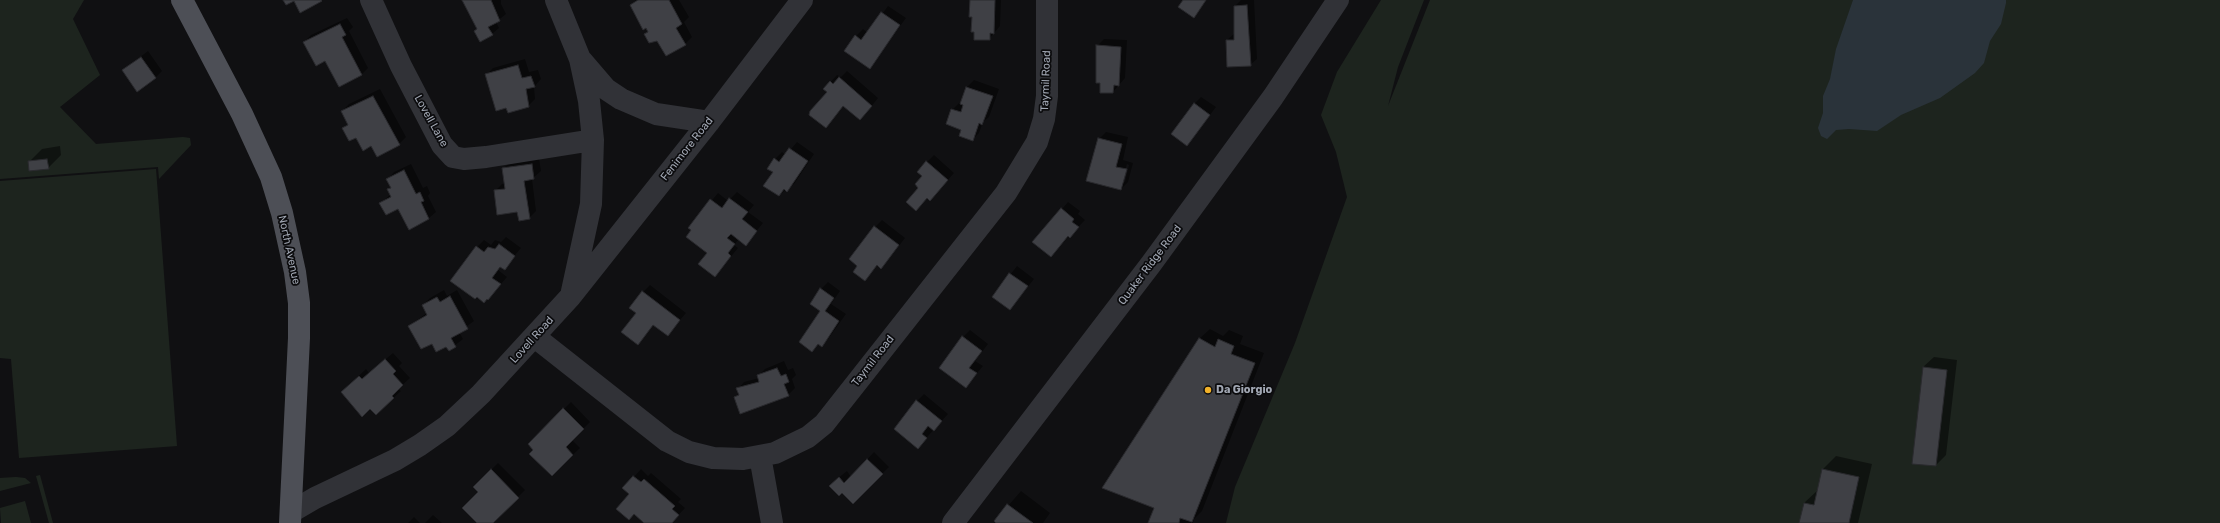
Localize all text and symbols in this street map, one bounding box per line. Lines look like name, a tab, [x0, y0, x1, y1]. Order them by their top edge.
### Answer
street label: Taymil Road	[1038, 50, 1054, 112]
street label: Lovell Lane	[411, 93, 451, 149]
street label: Fenimore Road	[658, 115, 716, 183]
street label: North Avenue	[275, 214, 303, 286]
street label: Quaker Ridge Road	[1116, 222, 1184, 308]
street label: Lovell Road	[508, 314, 556, 366]
street label: Taymil Road	[849, 333, 897, 389]
place label: Da Giorgio	[1216, 383, 1272, 397]
marker: Da Giorgio	[1203, 385, 1213, 395]

